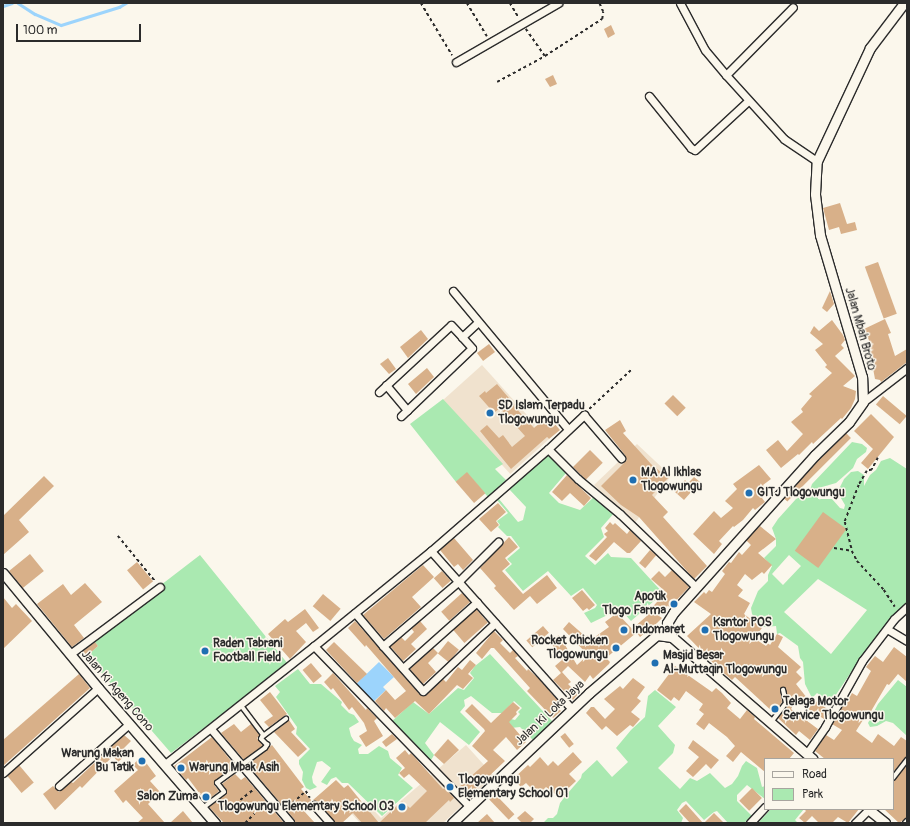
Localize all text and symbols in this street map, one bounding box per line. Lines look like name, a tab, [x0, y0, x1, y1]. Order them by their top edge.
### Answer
scale bar	[18, 16, 143, 42]
text: 100 m	[23, 23, 57, 38]
street label: Jalan Mbah Broto	[841, 286, 879, 372]
place label: SD Islam Terpadu Tlogowungu	[498, 399, 585, 427]
marker: SD Islam Terpadu Tlogowungu	[485, 408, 495, 418]
place label: MA Al Ikhlas Tlogowungu	[641, 466, 702, 494]
marker: MA Al Ikhlas Tlogowungu	[628, 475, 638, 485]
place label: GITJ Tlogowungu	[757, 486, 845, 500]
marker: GITJ Tlogowungu	[744, 488, 754, 498]
place label: Apotik Tlogo Farma	[602, 590, 666, 618]
marker: Apotik Tlogo Farma	[669, 599, 679, 609]
place label: Ksntor POS Tlogowungu	[713, 616, 774, 644]
place label: Indomaret	[632, 623, 685, 637]
marker: Indomaret	[619, 625, 629, 635]
marker: Ksntor POS Tlogowungu	[700, 625, 710, 635]
place label: Rocket Chicken Tlogowungu	[531, 634, 608, 662]
place label: Raden Tabrani Football Field	[213, 637, 282, 665]
marker: Rocket Chicken Tlogowungu	[611, 643, 621, 653]
marker: Raden Tabrani Football Field	[200, 646, 210, 656]
street label: Jalan Ki Ageng Cono	[78, 647, 156, 735]
place label: Masjid Besar Al-Muttaqin Tlogowungu	[663, 649, 787, 677]
marker: Masjid Besar Al-Muttaqin Tlogowungu	[650, 658, 660, 668]
street label: Jalan Ki Loka Jaya	[512, 677, 588, 749]
place label: Telaga Motor Service Tlogowungu	[783, 695, 884, 723]
marker: Telaga Motor Service Tlogowungu	[770, 704, 780, 714]
place label: Warung Makan Bu Tatik	[61, 747, 134, 775]
marker: Warung Makan Bu Tatik	[137, 756, 147, 766]
legend	[764, 758, 894, 810]
place label: Warung Mbak Asih	[189, 761, 279, 775]
marker: Warung Mbak Asih	[176, 763, 186, 773]
text: Road	[802, 767, 827, 782]
place label: Tlogowungu Elementary School 01	[458, 773, 568, 801]
marker: Tlogowungu Elementary School 01	[445, 782, 455, 792]
text: Park	[802, 787, 823, 802]
place label: Salon Zuma	[137, 790, 198, 804]
marker: Salon Zuma	[201, 792, 211, 802]
place label: Tlogowungu Elementary School 03	[218, 800, 394, 814]
marker: Tlogowungu Elementary School 03	[397, 802, 407, 812]

